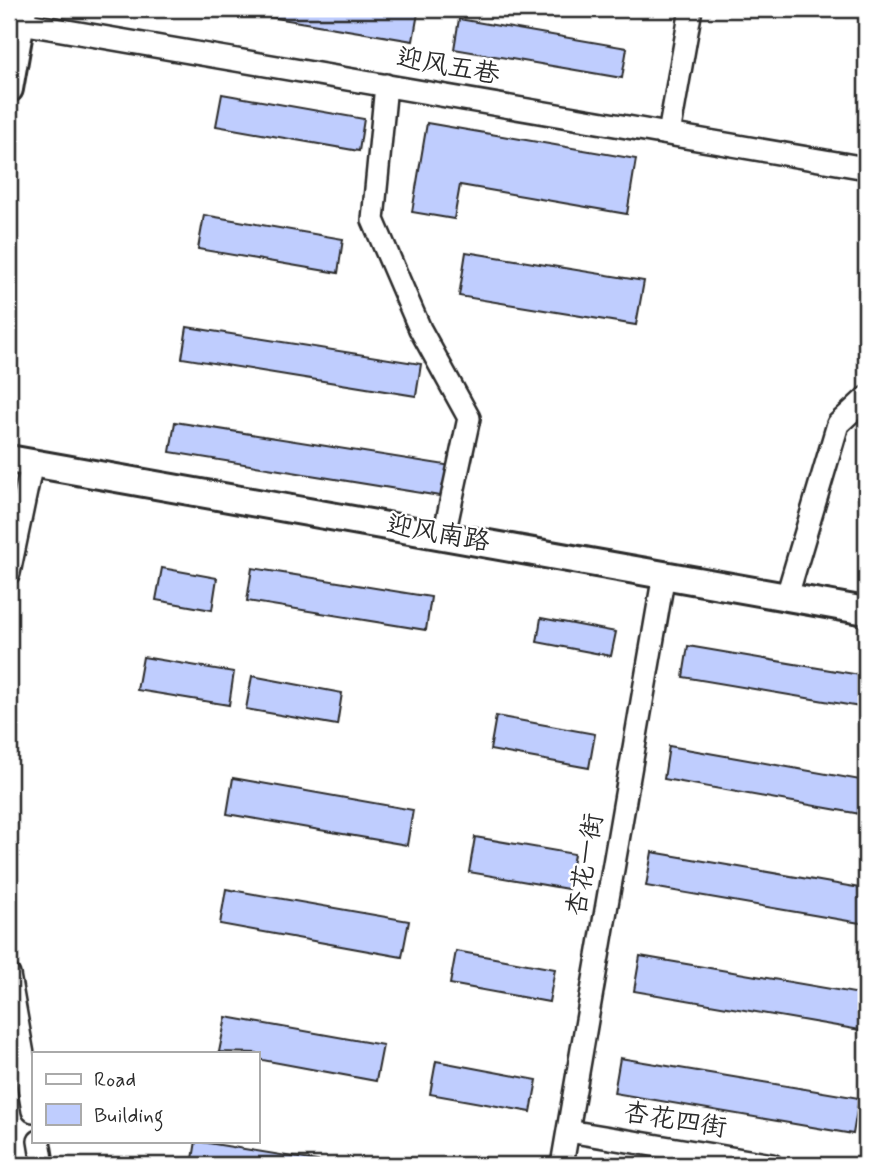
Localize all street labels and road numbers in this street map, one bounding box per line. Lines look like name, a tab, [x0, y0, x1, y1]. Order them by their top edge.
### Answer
street label: 迎风五巷	[394, 41, 502, 93]
street label: 迎风南路	[384, 508, 492, 560]
street label: 杏花一街	[560, 811, 612, 919]
street label: 杏花四街	[621, 1096, 729, 1146]

